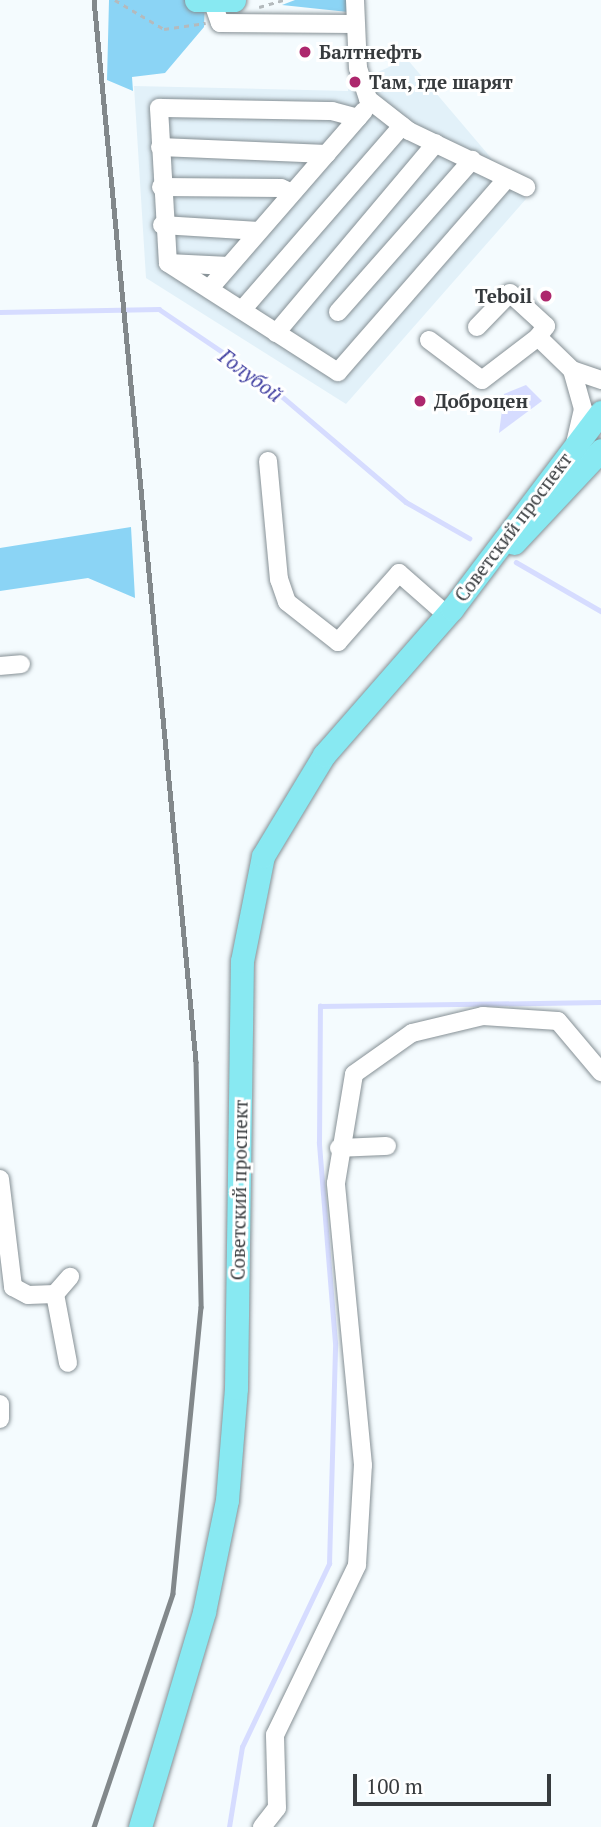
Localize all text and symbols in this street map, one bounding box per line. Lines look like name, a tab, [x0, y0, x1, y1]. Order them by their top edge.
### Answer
place label: Балтнефть	[319, 41, 422, 63]
marker: Балтнефть	[297, 44, 313, 60]
place label: Там, где шарят	[369, 71, 513, 93]
marker: Там, где шарят	[347, 74, 363, 90]
place label: Teboil	[475, 285, 532, 307]
marker: Teboil	[538, 288, 554, 304]
water label: Голубой	[214, 343, 288, 407]
place label: Доброцен	[434, 390, 528, 412]
marker: Доброцен	[412, 393, 428, 409]
street label: Советский проспект	[450, 448, 576, 606]
street label: Советский проспект	[226, 1099, 252, 1281]
scale bar	[356, 1760, 554, 1804]
text: 100 m	[366, 1772, 423, 1800]

